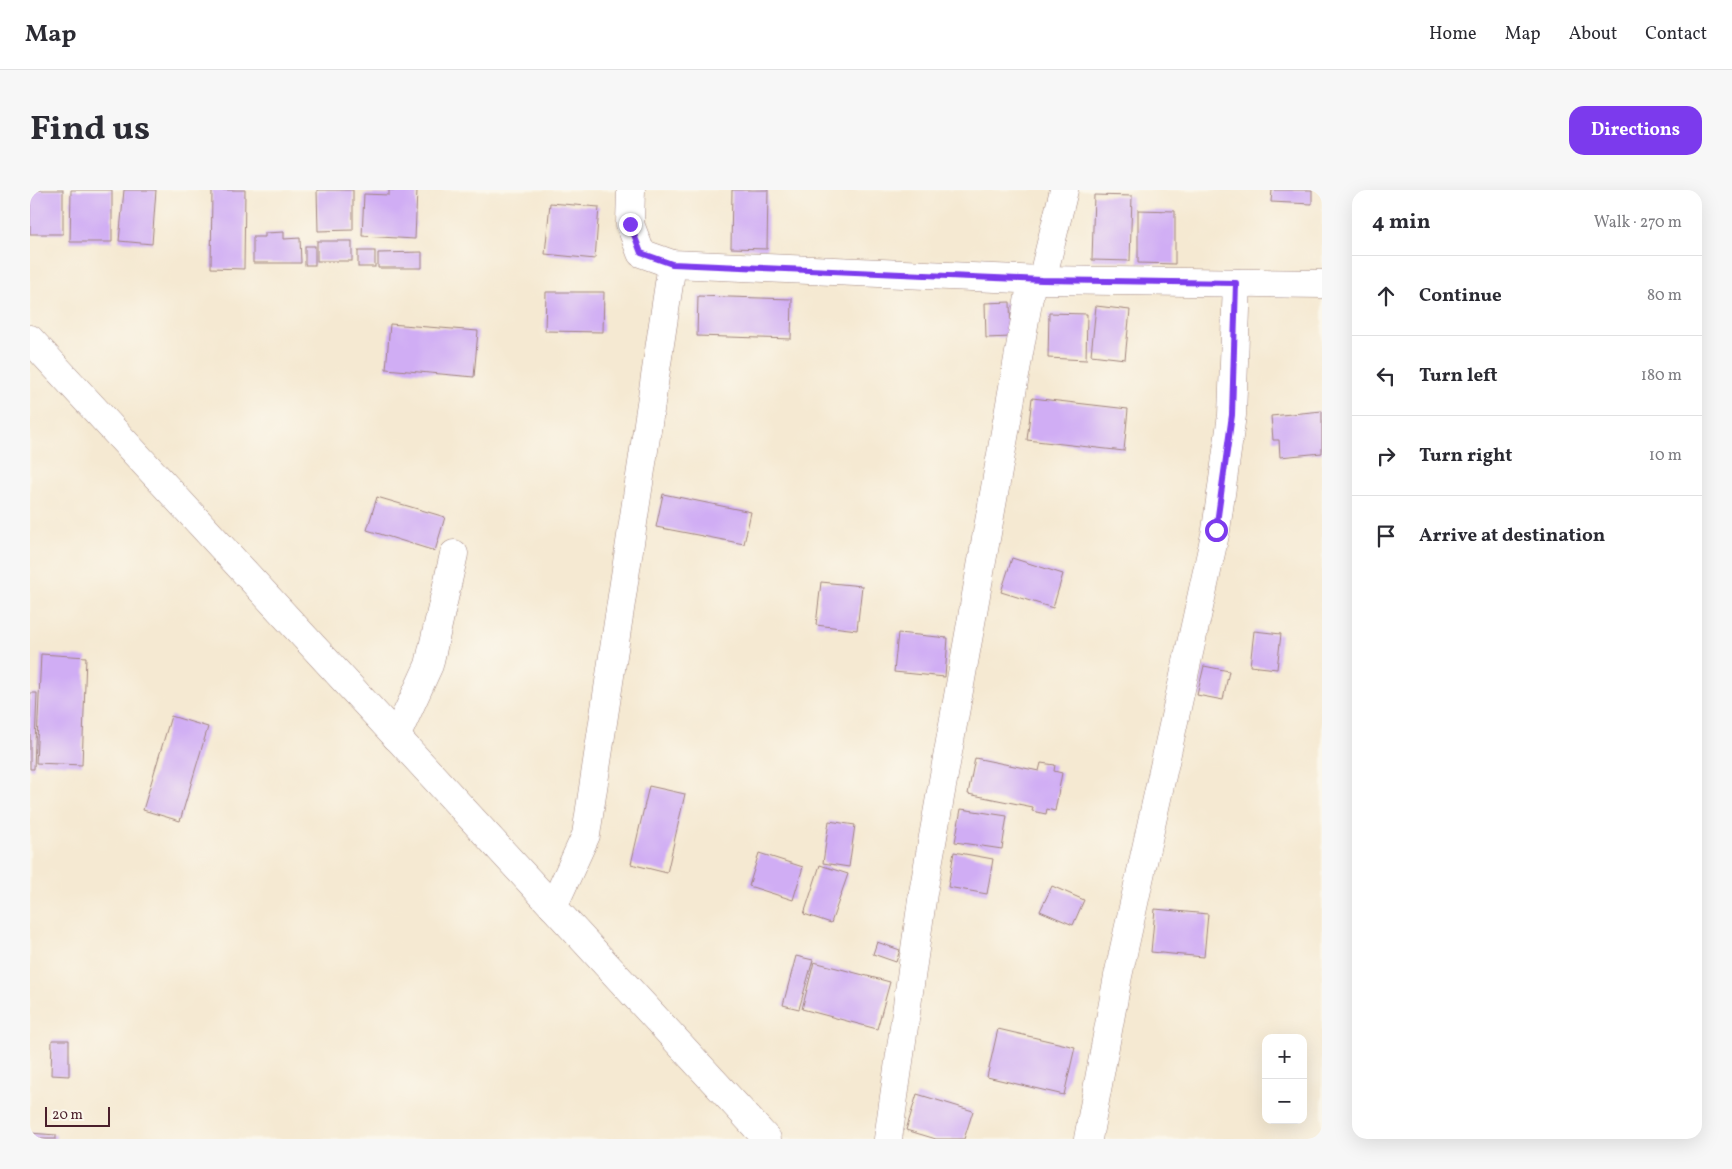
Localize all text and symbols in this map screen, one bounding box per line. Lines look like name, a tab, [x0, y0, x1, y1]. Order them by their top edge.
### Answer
text: Map	[25, 18, 76, 52]
text: Home	[1429, 22, 1477, 47]
text: Map	[1505, 22, 1541, 47]
text: About	[1569, 22, 1617, 47]
text: Contact	[1645, 22, 1707, 47]
text: Find us	[30, 106, 150, 154]
button: Directions	[1569, 106, 1702, 155]
text: 4 min	[1372, 208, 1431, 237]
text: Walk · 270 m	[1594, 212, 1682, 234]
route end	[619, 213, 642, 236]
icon: ahead	[1372, 282, 1400, 310]
text: Continue	[1419, 283, 1502, 309]
text: 80 m	[1647, 285, 1682, 307]
icon: left	[1372, 362, 1400, 390]
text: Turn left	[1419, 363, 1498, 389]
text: 180 m	[1641, 365, 1682, 387]
icon: right	[1372, 442, 1400, 470]
text: Turn right	[1419, 443, 1512, 469]
text: 10 m	[1649, 445, 1682, 467]
route start	[1205, 519, 1228, 542]
icon: arrive	[1372, 522, 1400, 550]
text: Arrive at destination	[1419, 523, 1605, 549]
map controls	[1262, 1034, 1307, 1124]
button: +	[1262, 1034, 1307, 1079]
button: −	[1262, 1079, 1307, 1124]
scale bar	[45, 1104, 110, 1127]
text: 20 m	[52, 1106, 83, 1125]

